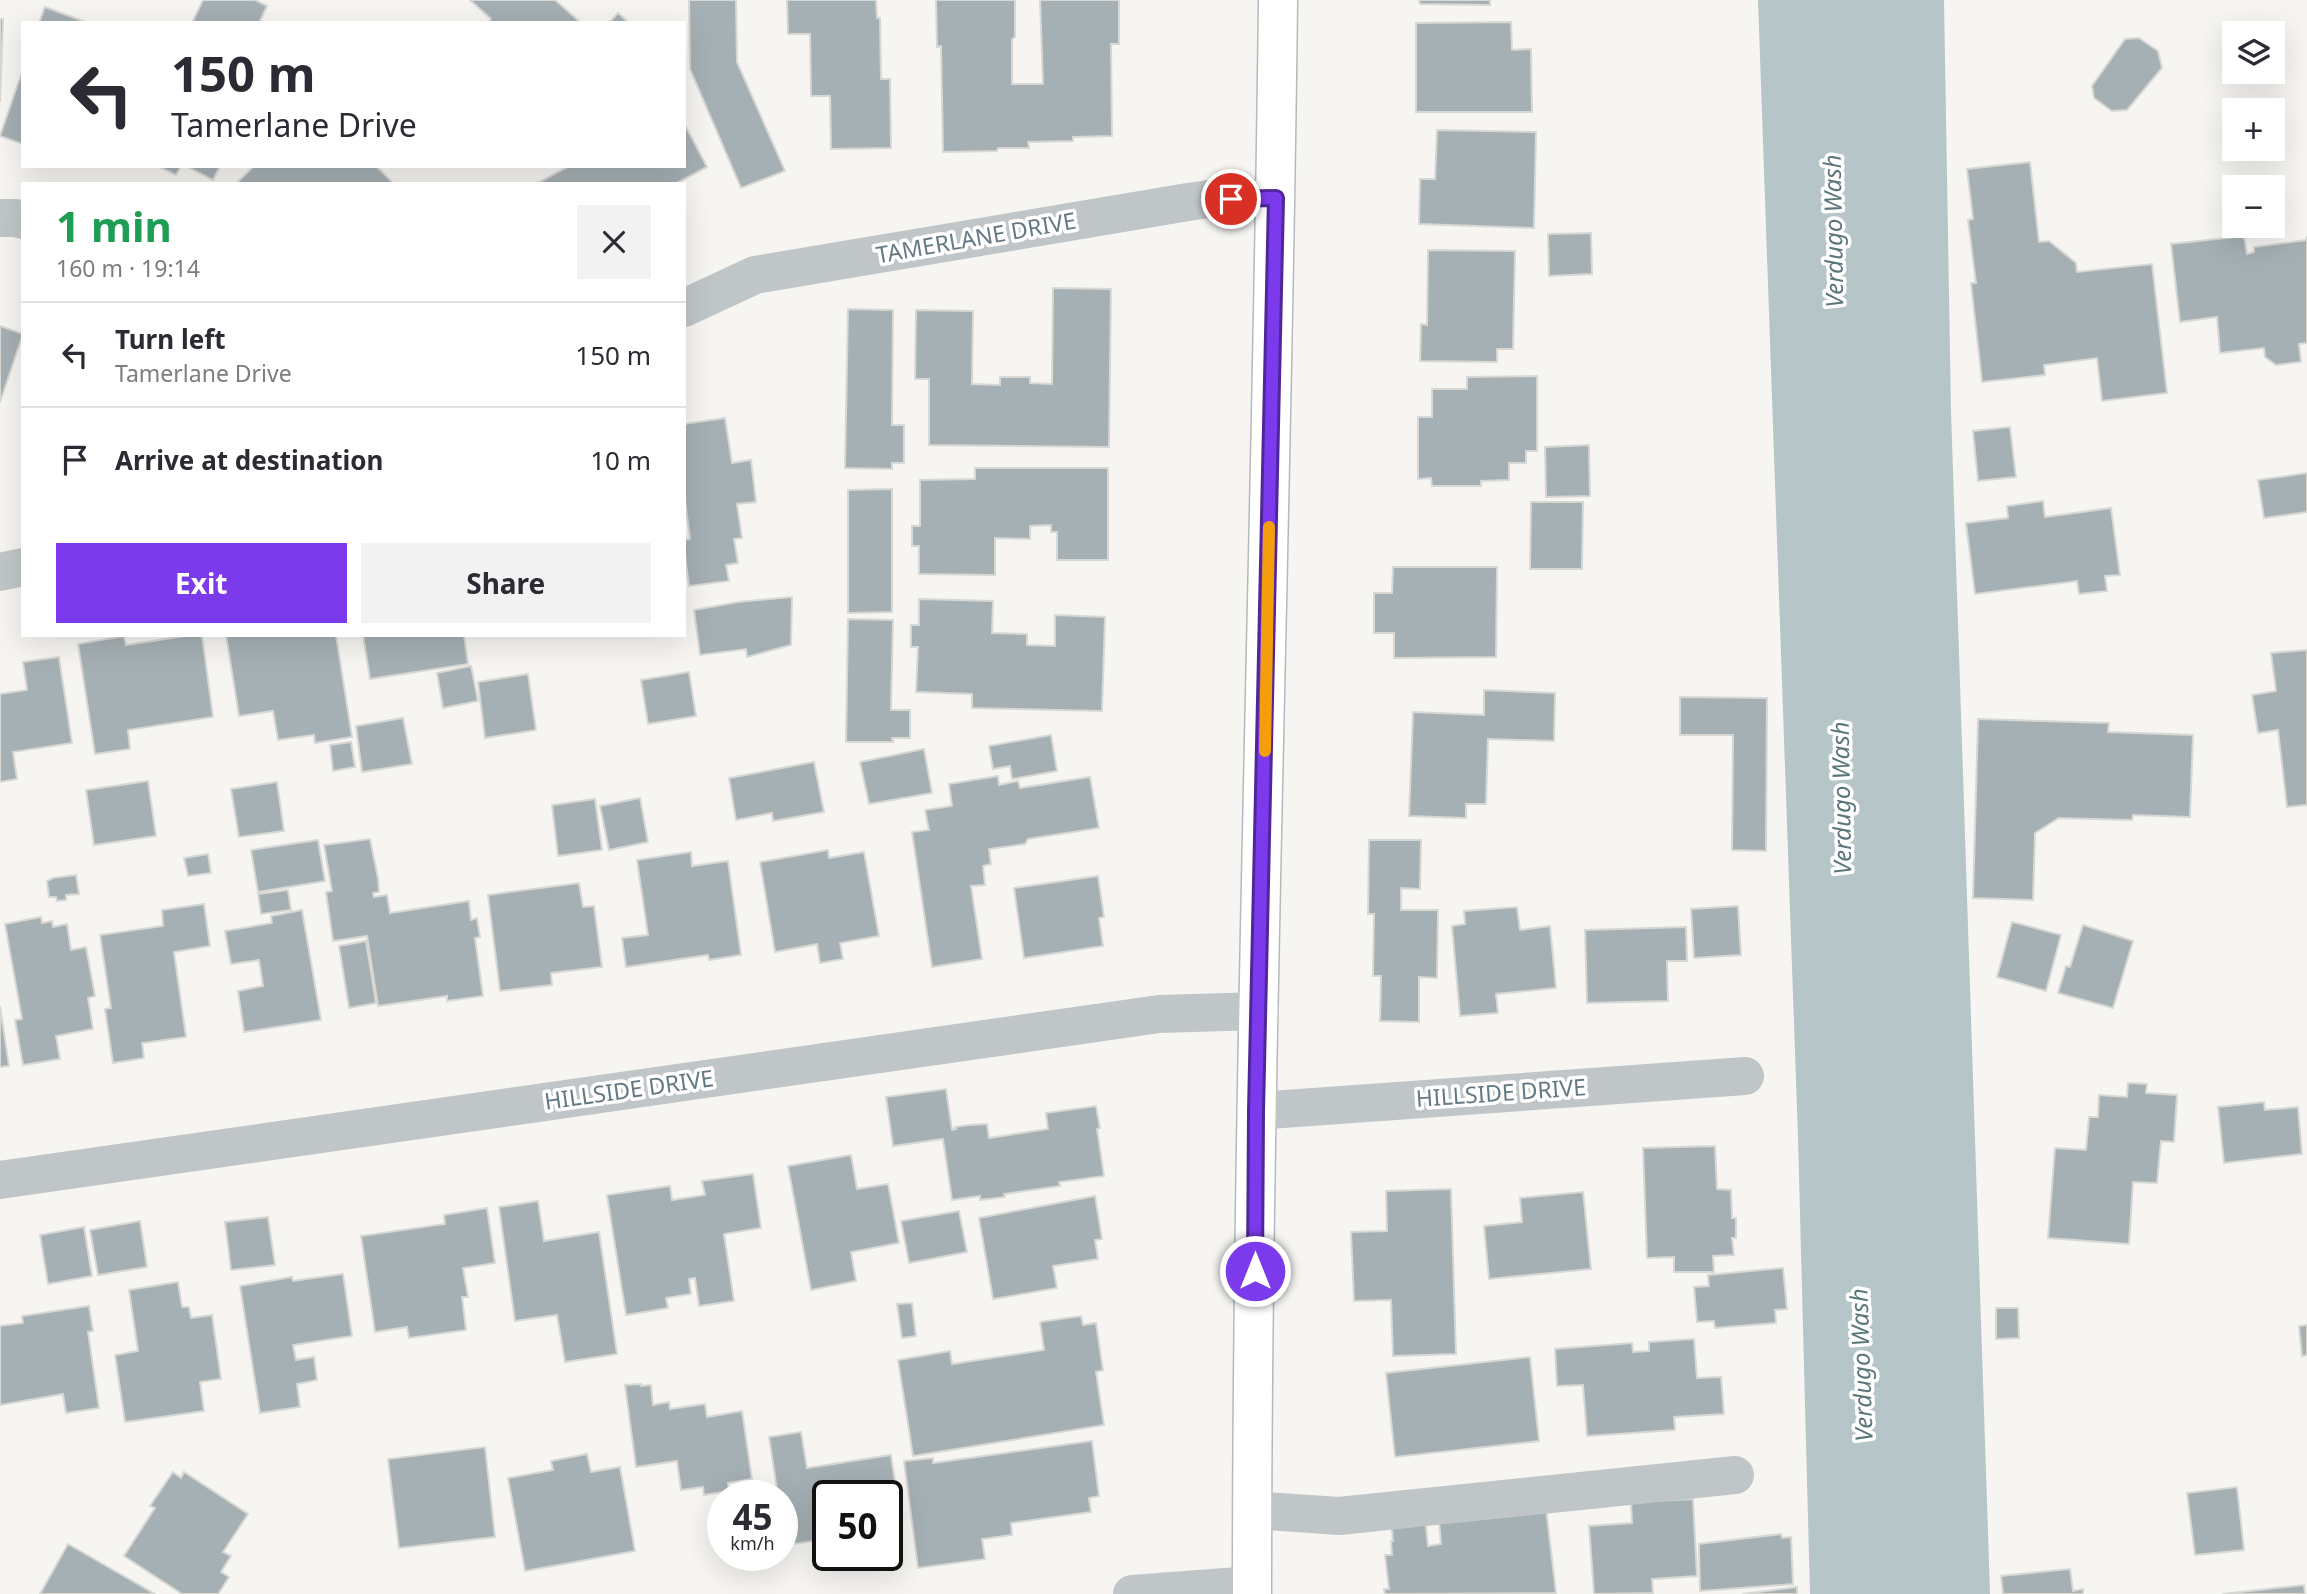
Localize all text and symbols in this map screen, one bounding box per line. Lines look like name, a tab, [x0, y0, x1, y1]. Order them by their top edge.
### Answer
map controls	[2222, 21, 2285, 238]
button: layers	[2222, 21, 2285, 84]
text: 150 m	[171, 40, 316, 106]
icon: left	[56, 49, 147, 140]
button: +	[2222, 98, 2285, 161]
text: Tamerlane Drive	[171, 103, 417, 146]
water label: Verdugo Wash	[1815, 154, 1850, 308]
pin	[1201, 169, 1261, 229]
button: −	[2222, 175, 2285, 238]
icon: arrive	[1212, 180, 1250, 218]
text: 1 min	[56, 197, 172, 254]
street label: TAMERLANE DRIVE	[873, 204, 1078, 270]
button: close	[577, 205, 651, 279]
text: 160 m · 19:14	[56, 252, 200, 284]
text: Turn left	[115, 321, 226, 357]
icon: left	[56, 336, 94, 374]
text: 150 m	[575, 337, 651, 373]
text: Tamerlane Drive	[115, 357, 292, 389]
icon: arrive	[56, 441, 94, 479]
text: Arrive at destination	[115, 442, 384, 478]
text: 10 m	[590, 442, 651, 478]
button: Exit	[56, 543, 347, 623]
button: Share	[361, 543, 651, 623]
water label: Verdugo Wash	[1823, 721, 1858, 875]
street label: HILLSIDE DRIVE	[542, 1061, 715, 1117]
street label: HILLSIDE DRIVE	[1415, 1070, 1587, 1114]
position arrow	[1218, 1234, 1292, 1308]
water label: Verdugo Wash	[1841, 1288, 1880, 1442]
speed limit sign: 50	[812, 1480, 903, 1571]
text: 45	[732, 1493, 773, 1540]
text: km/h	[730, 1531, 775, 1555]

